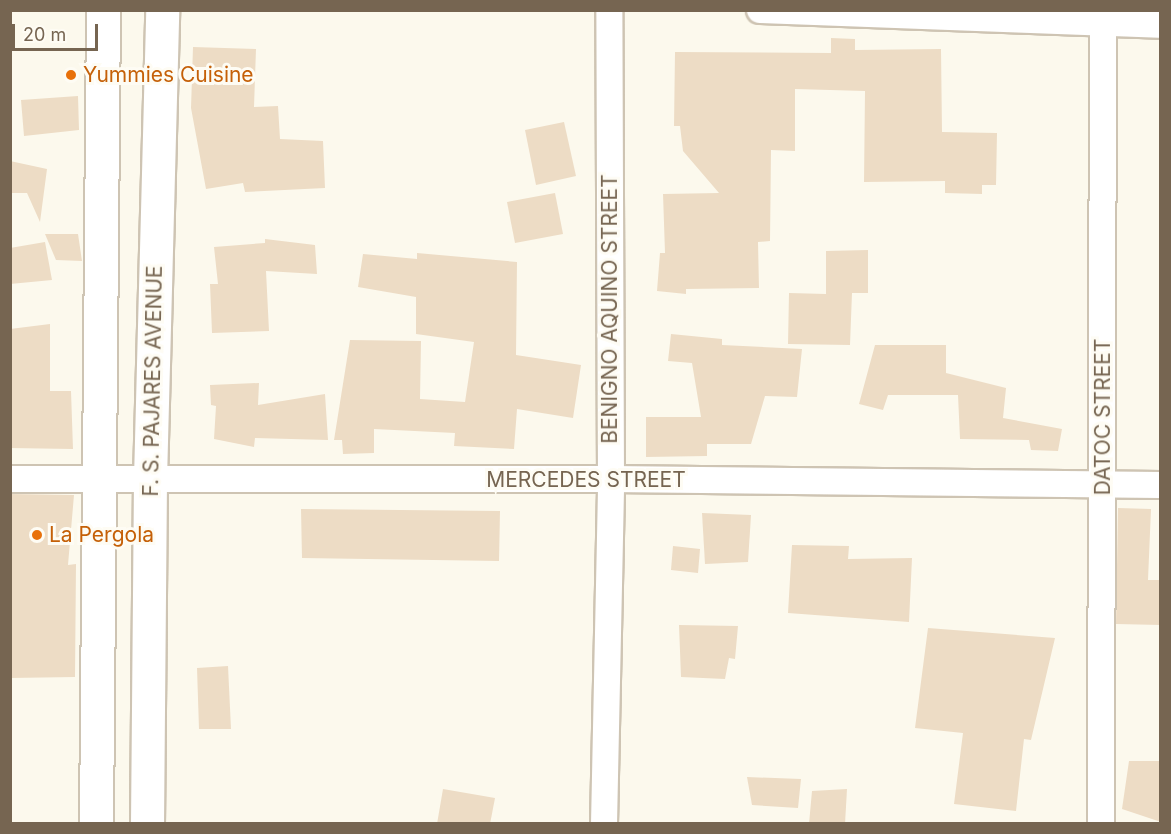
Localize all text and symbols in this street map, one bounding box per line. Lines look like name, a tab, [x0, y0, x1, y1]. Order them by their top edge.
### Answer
scale bar	[15, 12, 100, 50]
text: 20 m	[23, 24, 66, 45]
place label: Yummies Cuisine	[83, 62, 254, 88]
marker: Yummies Cuisine	[64, 68, 78, 82]
street label: BENIGNO AQUINO STREET	[597, 174, 623, 444]
street label: F. S. PAJARES AVENUE	[138, 265, 168, 497]
street label: DATOC STREET	[1090, 339, 1116, 495]
street label: MERCEDES STREET	[486, 467, 686, 493]
place label: La Pergola	[49, 522, 154, 548]
marker: La Pergola	[30, 528, 44, 542]

